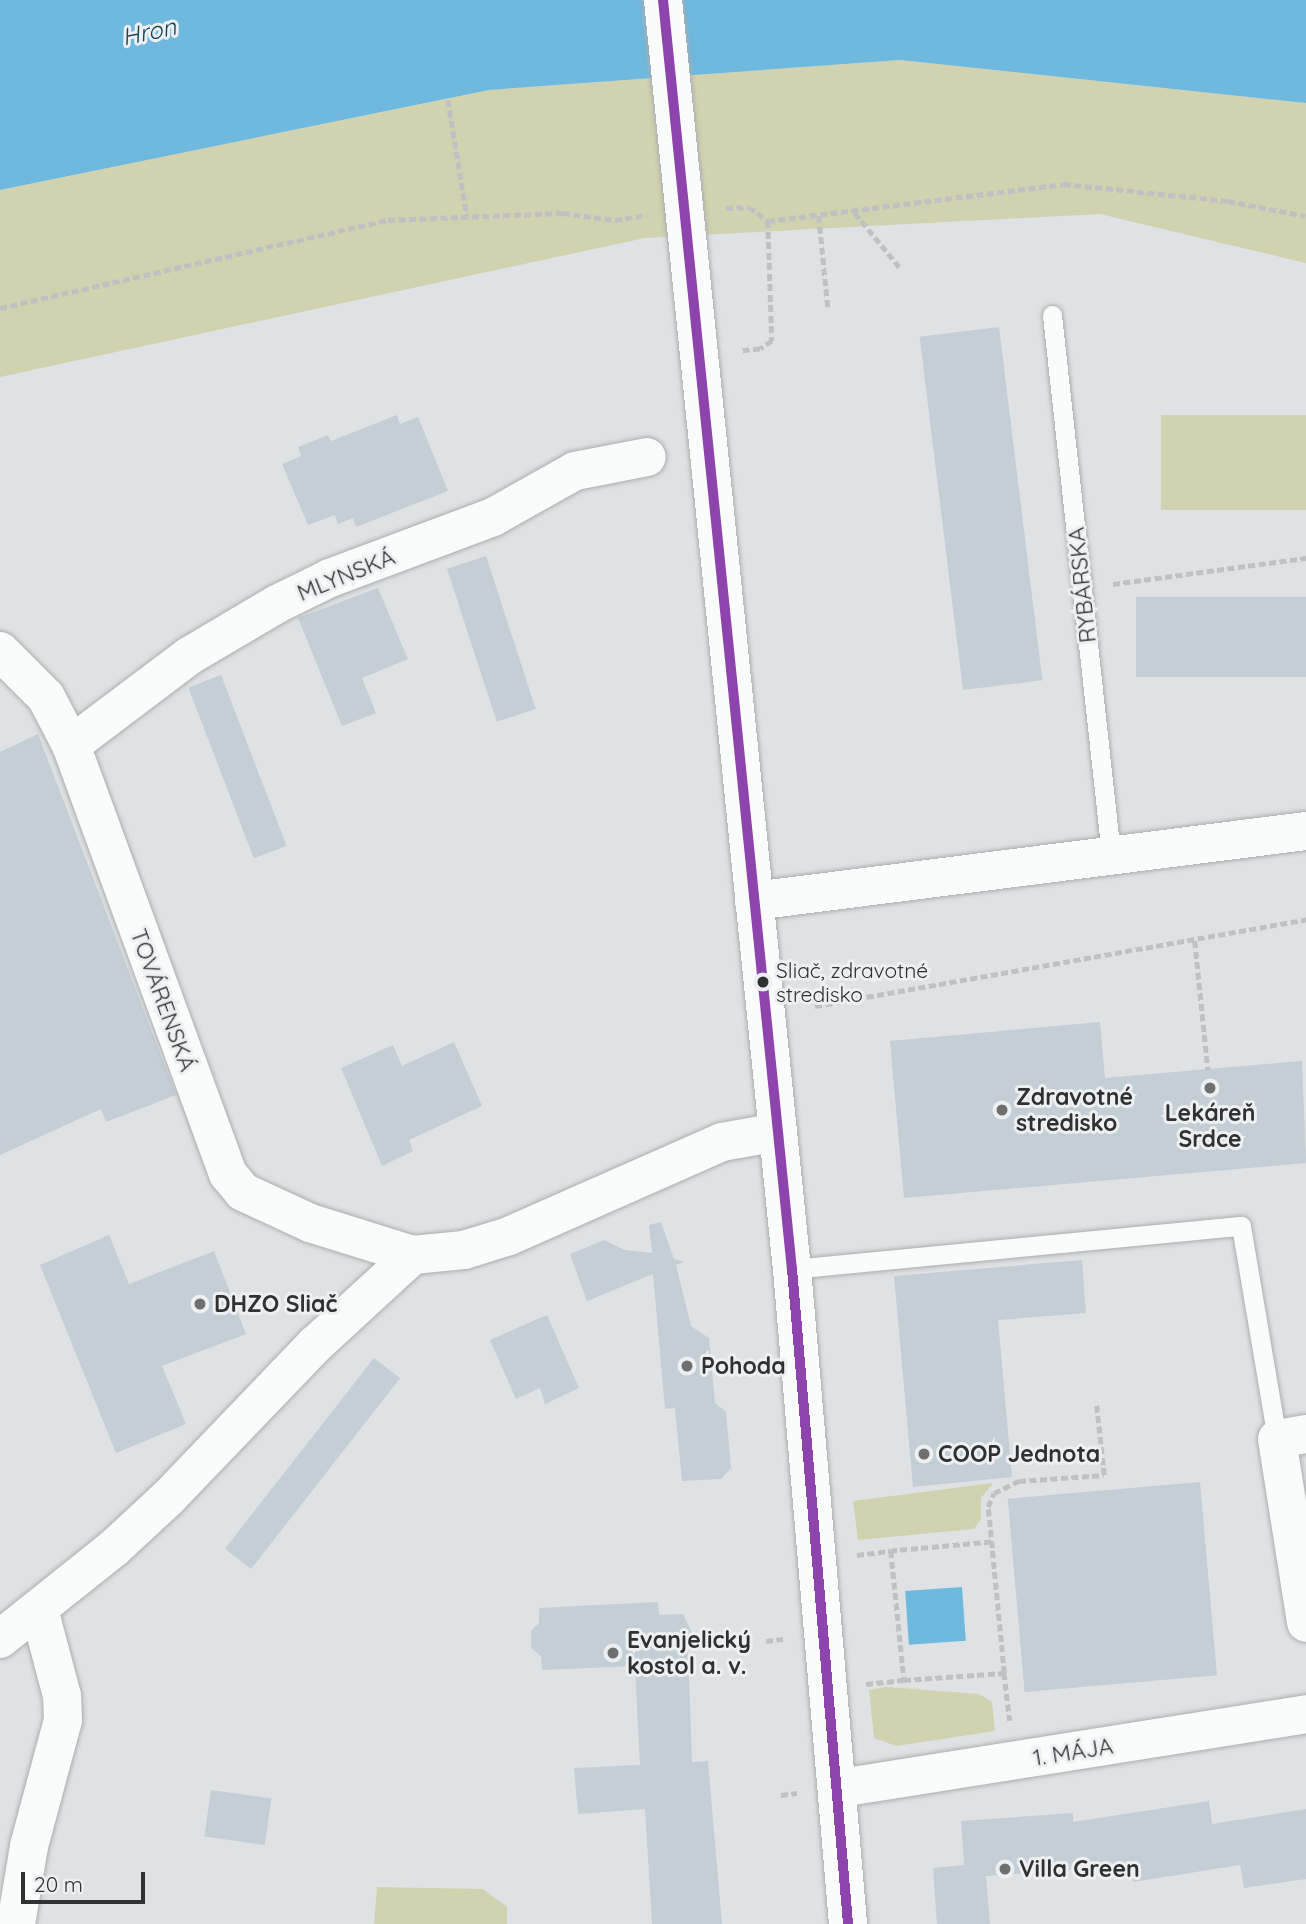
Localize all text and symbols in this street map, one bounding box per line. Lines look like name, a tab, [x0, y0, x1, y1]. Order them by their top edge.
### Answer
water label: Hron	[119, 12, 179, 52]
street label: RYBÁRSKA	[1062, 526, 1102, 644]
street label: MLYNSKÁ	[293, 543, 399, 607]
street label: TOVÁRENSKÁ	[124, 925, 202, 1075]
place label: Sliač, zdravotné stredisko	[776, 957, 928, 1007]
marker: Sliač, zdravotné stredisko	[756, 975, 770, 989]
marker: Lekáreň Srdce	[1202, 1080, 1218, 1096]
place label: Zdravotné stredisko	[1016, 1083, 1133, 1137]
place label: Lekáreň Srdce	[1165, 1099, 1255, 1153]
marker: Zdravotné stredisko	[994, 1102, 1010, 1118]
place label: DHZO Sliač	[214, 1290, 337, 1318]
marker: DHZO Sliač	[192, 1296, 208, 1312]
place label: Pohoda	[701, 1352, 786, 1380]
marker: Pohoda	[679, 1358, 695, 1374]
place label: COOP Jednota	[938, 1440, 1100, 1468]
marker: COOP Jednota	[916, 1446, 932, 1462]
place label: Evanjelický kostol a. v.	[627, 1626, 751, 1680]
marker: Evanjelický kostol a. v.	[605, 1645, 621, 1661]
street label: 1. MÁJA	[1031, 1732, 1115, 1772]
place label: Villa Green	[1019, 1855, 1140, 1883]
scale bar	[24, 1857, 149, 1901]
marker: Villa Green	[997, 1861, 1013, 1877]
text: 20 m	[34, 1871, 83, 1897]

